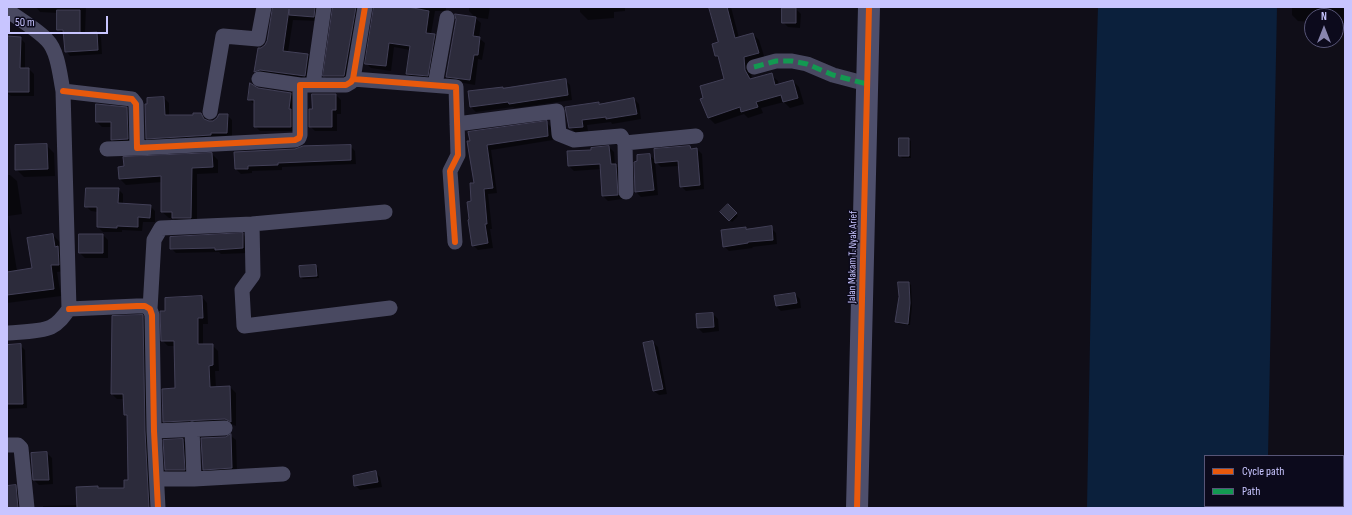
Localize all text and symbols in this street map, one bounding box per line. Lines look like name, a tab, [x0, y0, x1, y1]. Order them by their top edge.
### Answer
scale bar	[10, 8, 110, 34]
north arrow	[1304, 8, 1344, 48]
text: N	[1321, 10, 1327, 23]
text: 50 m	[15, 15, 35, 30]
street label: Jalan Makam T. Nyak Arief	[846, 211, 860, 303]
legend	[1204, 455, 1344, 507]
text: Cycle path	[1242, 464, 1284, 479]
text: Path	[1242, 484, 1260, 499]

